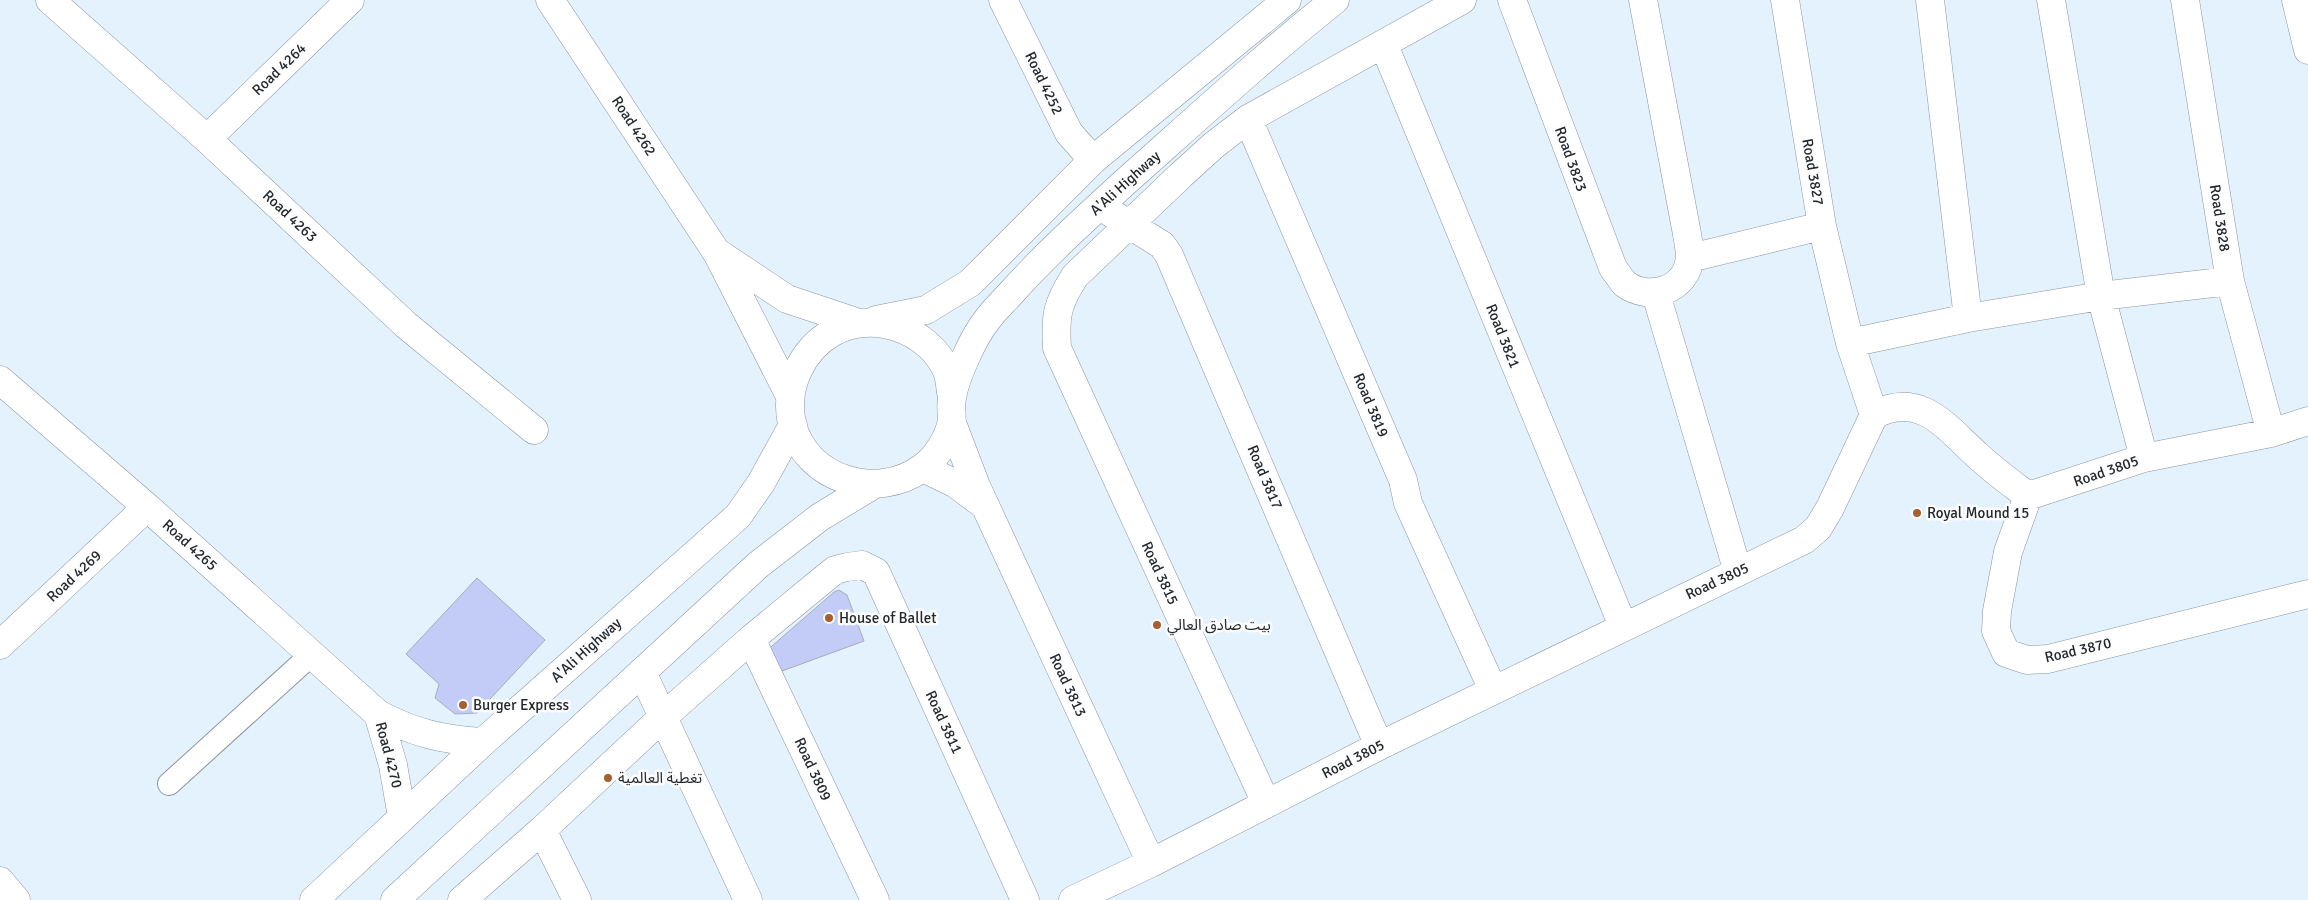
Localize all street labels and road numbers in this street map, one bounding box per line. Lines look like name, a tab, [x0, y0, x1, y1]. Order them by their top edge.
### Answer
street label: Road 4264	[248, 39, 310, 99]
street label: Road 4252	[1021, 49, 1067, 117]
street label: Road 4262	[608, 93, 660, 159]
street label: Road 3823	[1551, 124, 1591, 194]
street label: Road 3827	[1798, 137, 1828, 207]
street label: A'Ali Highway	[1086, 147, 1164, 219]
street label: Road 3828	[2206, 183, 2234, 253]
street label: Road 4263	[259, 186, 321, 246]
street label: Road 3821	[1482, 301, 1524, 371]
street label: Road 3819	[1349, 370, 1393, 440]
street label: Road 3817	[1243, 442, 1287, 512]
street label: Road 3805	[2071, 451, 2141, 491]
street label: Road 4265	[159, 516, 221, 574]
street label: Road 3815	[1138, 538, 1182, 608]
street label: Road 4269	[43, 546, 105, 606]
street label: Road 3805	[1682, 559, 1752, 603]
street label: A'Ali Highway	[547, 614, 625, 686]
street label: Road 3870	[2043, 634, 2113, 666]
street label: Road 3813	[1046, 650, 1090, 720]
street label: Road 3811	[922, 687, 966, 757]
street label: Road 4270	[372, 720, 406, 790]
street label: Road 3809	[791, 734, 835, 804]
street label: Road 3805	[1319, 736, 1387, 782]

